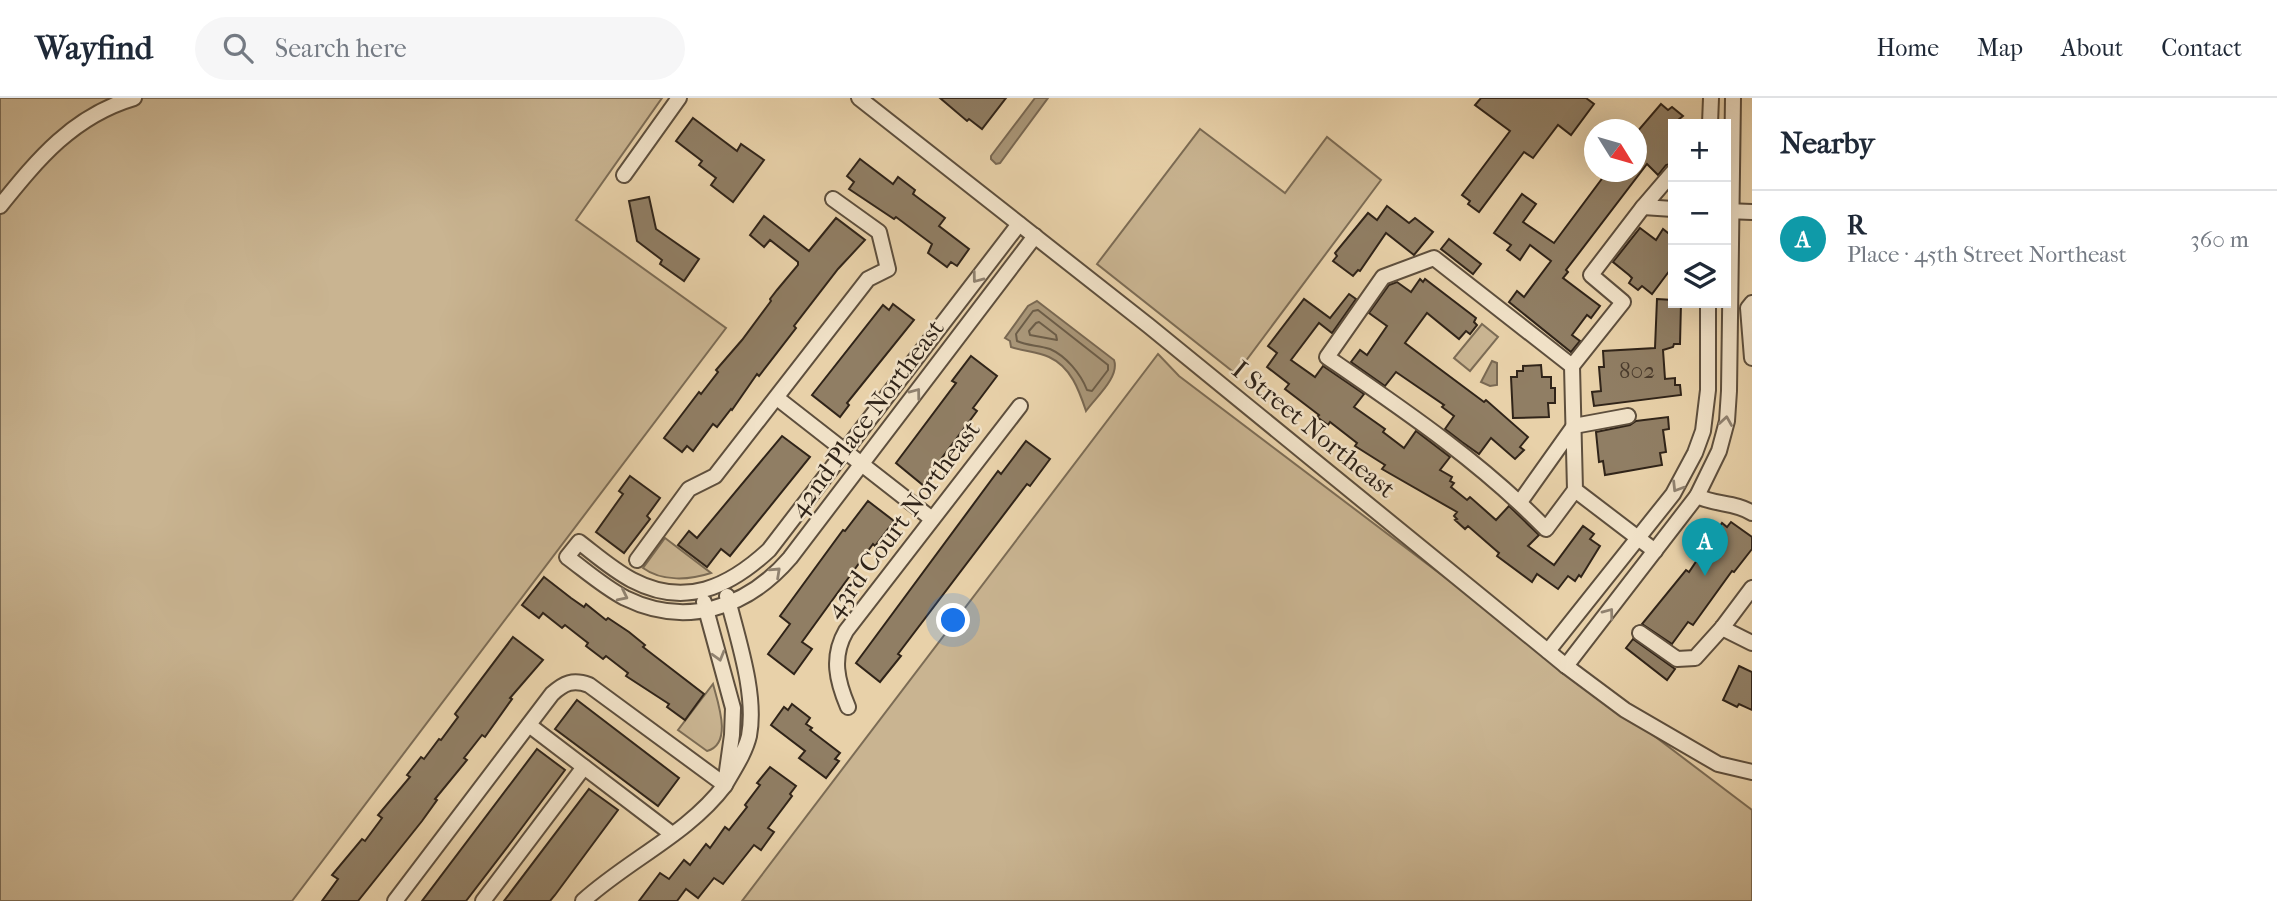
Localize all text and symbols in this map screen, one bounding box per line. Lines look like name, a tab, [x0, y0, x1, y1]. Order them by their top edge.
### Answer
search box	[195, 17, 685, 80]
text: Wayfind	[35, 29, 153, 68]
icon: search	[219, 29, 257, 67]
text: Search here	[275, 33, 407, 64]
text: Home	[1877, 34, 1939, 62]
text: Map	[1977, 34, 2023, 62]
text: About	[2061, 34, 2123, 62]
text: Contact	[2161, 34, 2242, 62]
north arrow	[1584, 119, 1647, 182]
map controls	[1668, 119, 1731, 308]
button: +	[1668, 119, 1731, 182]
text: Nearby	[1780, 126, 1875, 161]
button: −	[1668, 182, 1731, 245]
text: R	[1847, 210, 1866, 241]
text: A	[1796, 226, 1810, 253]
text: 360 m	[2190, 226, 2249, 253]
text: Place · 45th Street Northeast	[1847, 241, 2127, 268]
button: layers	[1668, 245, 1731, 308]
one-way arrow	[973, 270, 986, 283]
street label: 42nd Place Northeast	[782, 313, 951, 523]
street label: I Street Northeast	[1226, 354, 1402, 505]
house number: 802	[1619, 357, 1655, 384]
one-way arrow	[907, 388, 920, 401]
street label: 43rd Court Northeast	[818, 414, 987, 624]
one-way arrow	[1718, 415, 1733, 427]
one-way arrow	[1672, 480, 1685, 493]
pin: A	[1682, 518, 1728, 576]
one-way arrow	[768, 568, 781, 581]
one-way arrow	[616, 588, 628, 602]
your location	[936, 603, 970, 637]
one-way arrow	[1600, 608, 1613, 620]
one-way arrow	[711, 650, 725, 662]

